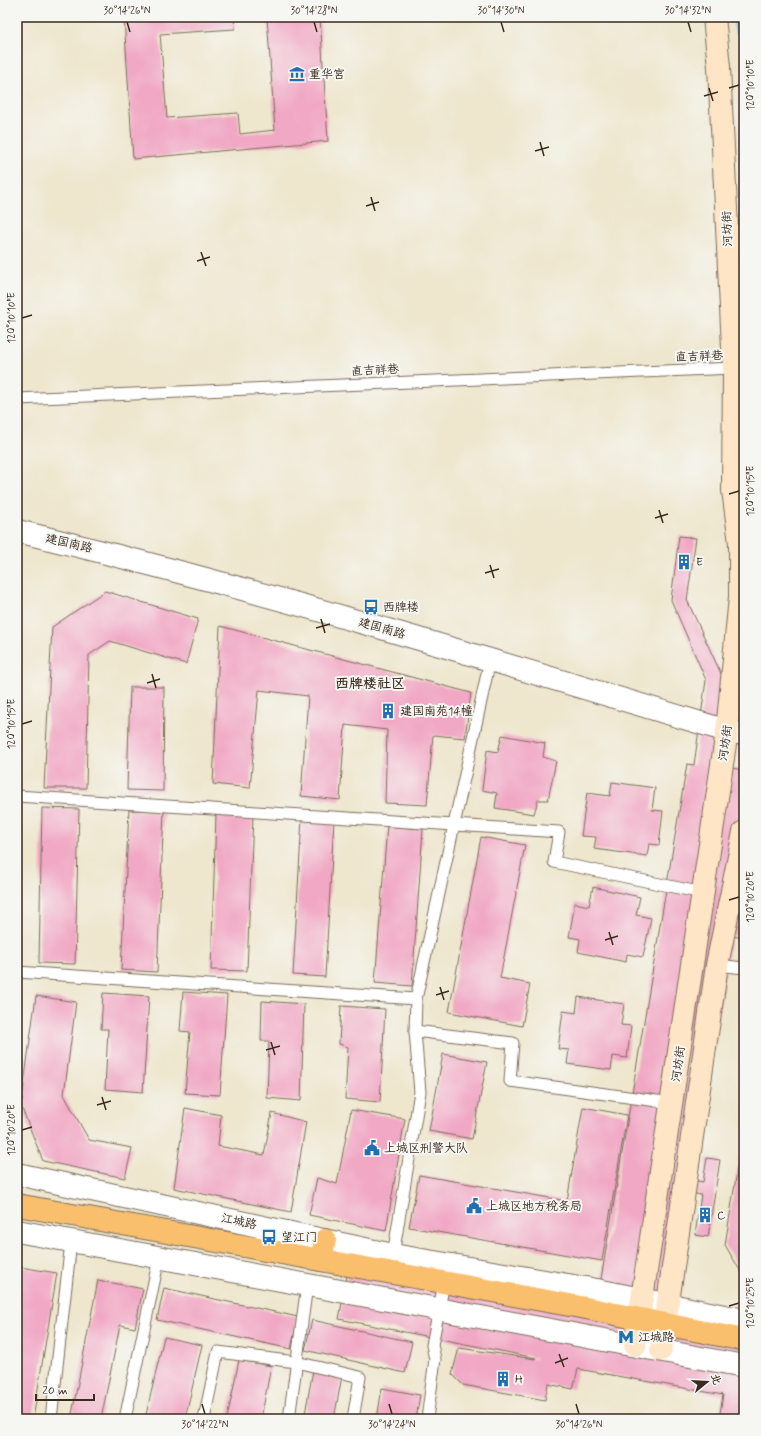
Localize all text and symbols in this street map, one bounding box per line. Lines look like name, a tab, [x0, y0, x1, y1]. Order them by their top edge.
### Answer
text: 30°14'26"N	[103, 4, 151, 18]
text: 30°14'28"N	[291, 4, 338, 18]
text: 30°14'30"N	[478, 4, 525, 18]
text: 30°14'32"N	[665, 4, 712, 18]
text: 120°10'10"E	[744, 59, 758, 111]
museum icon: 重华宫	[288, 65, 306, 83]
place label: 重华宫	[309, 67, 345, 83]
street label: 河坊街	[719, 211, 737, 247]
text: 120°10'10"E	[5, 292, 19, 344]
street label: 直吉祥巷	[675, 348, 723, 366]
street label: 直吉祥巷	[351, 362, 399, 380]
text: 120°10'15"E	[744, 465, 758, 516]
street label: 建国南路	[44, 531, 94, 557]
building icon: E	[675, 553, 693, 571]
place label: E	[696, 555, 703, 571]
bus stop icon: 西牌楼	[362, 598, 380, 616]
place label: 西牌楼	[383, 600, 419, 616]
street label: 建国南路	[356, 615, 407, 643]
district label: 西牌楼社区	[335, 675, 405, 693]
text: 120°10'15"E	[5, 698, 19, 749]
building icon: 建国南苑14幢	[379, 702, 397, 720]
place label: 建国南苑14幢	[400, 704, 473, 720]
street label: 河坊街	[716, 724, 736, 762]
text: 120°10'20"E	[744, 871, 758, 923]
street label: 河坊街	[669, 1045, 689, 1083]
text: 120°10'20"E	[5, 1104, 19, 1156]
public building icon: 上城区刑警大队	[363, 1139, 381, 1157]
place label: 上城区刑警大队	[384, 1141, 468, 1157]
public building icon: 上城区地方税务局	[465, 1197, 483, 1215]
place label: 上城区地方税务局	[486, 1199, 582, 1215]
building icon: C	[696, 1206, 714, 1224]
place label: C	[717, 1208, 726, 1224]
street label: 江城路	[220, 1210, 258, 1234]
bus stop icon: 望江门	[260, 1228, 278, 1246]
place label: 望江门	[281, 1230, 317, 1246]
text: 120°10'25"E	[744, 1277, 758, 1329]
metro station icon: 江城路	[617, 1328, 635, 1346]
place label: 江城路	[638, 1330, 674, 1346]
north arrow	[687, 1362, 727, 1402]
building icon: H	[494, 1370, 512, 1388]
place label: H	[515, 1372, 523, 1388]
text: 北	[707, 1372, 724, 1387]
scale bar	[36, 1376, 94, 1402]
text: 20 m	[42, 1383, 68, 1399]
text: 30°14'22"N	[182, 1418, 229, 1432]
text: 30°14'24"N	[368, 1418, 416, 1432]
text: 30°14'26"N	[555, 1418, 603, 1432]

